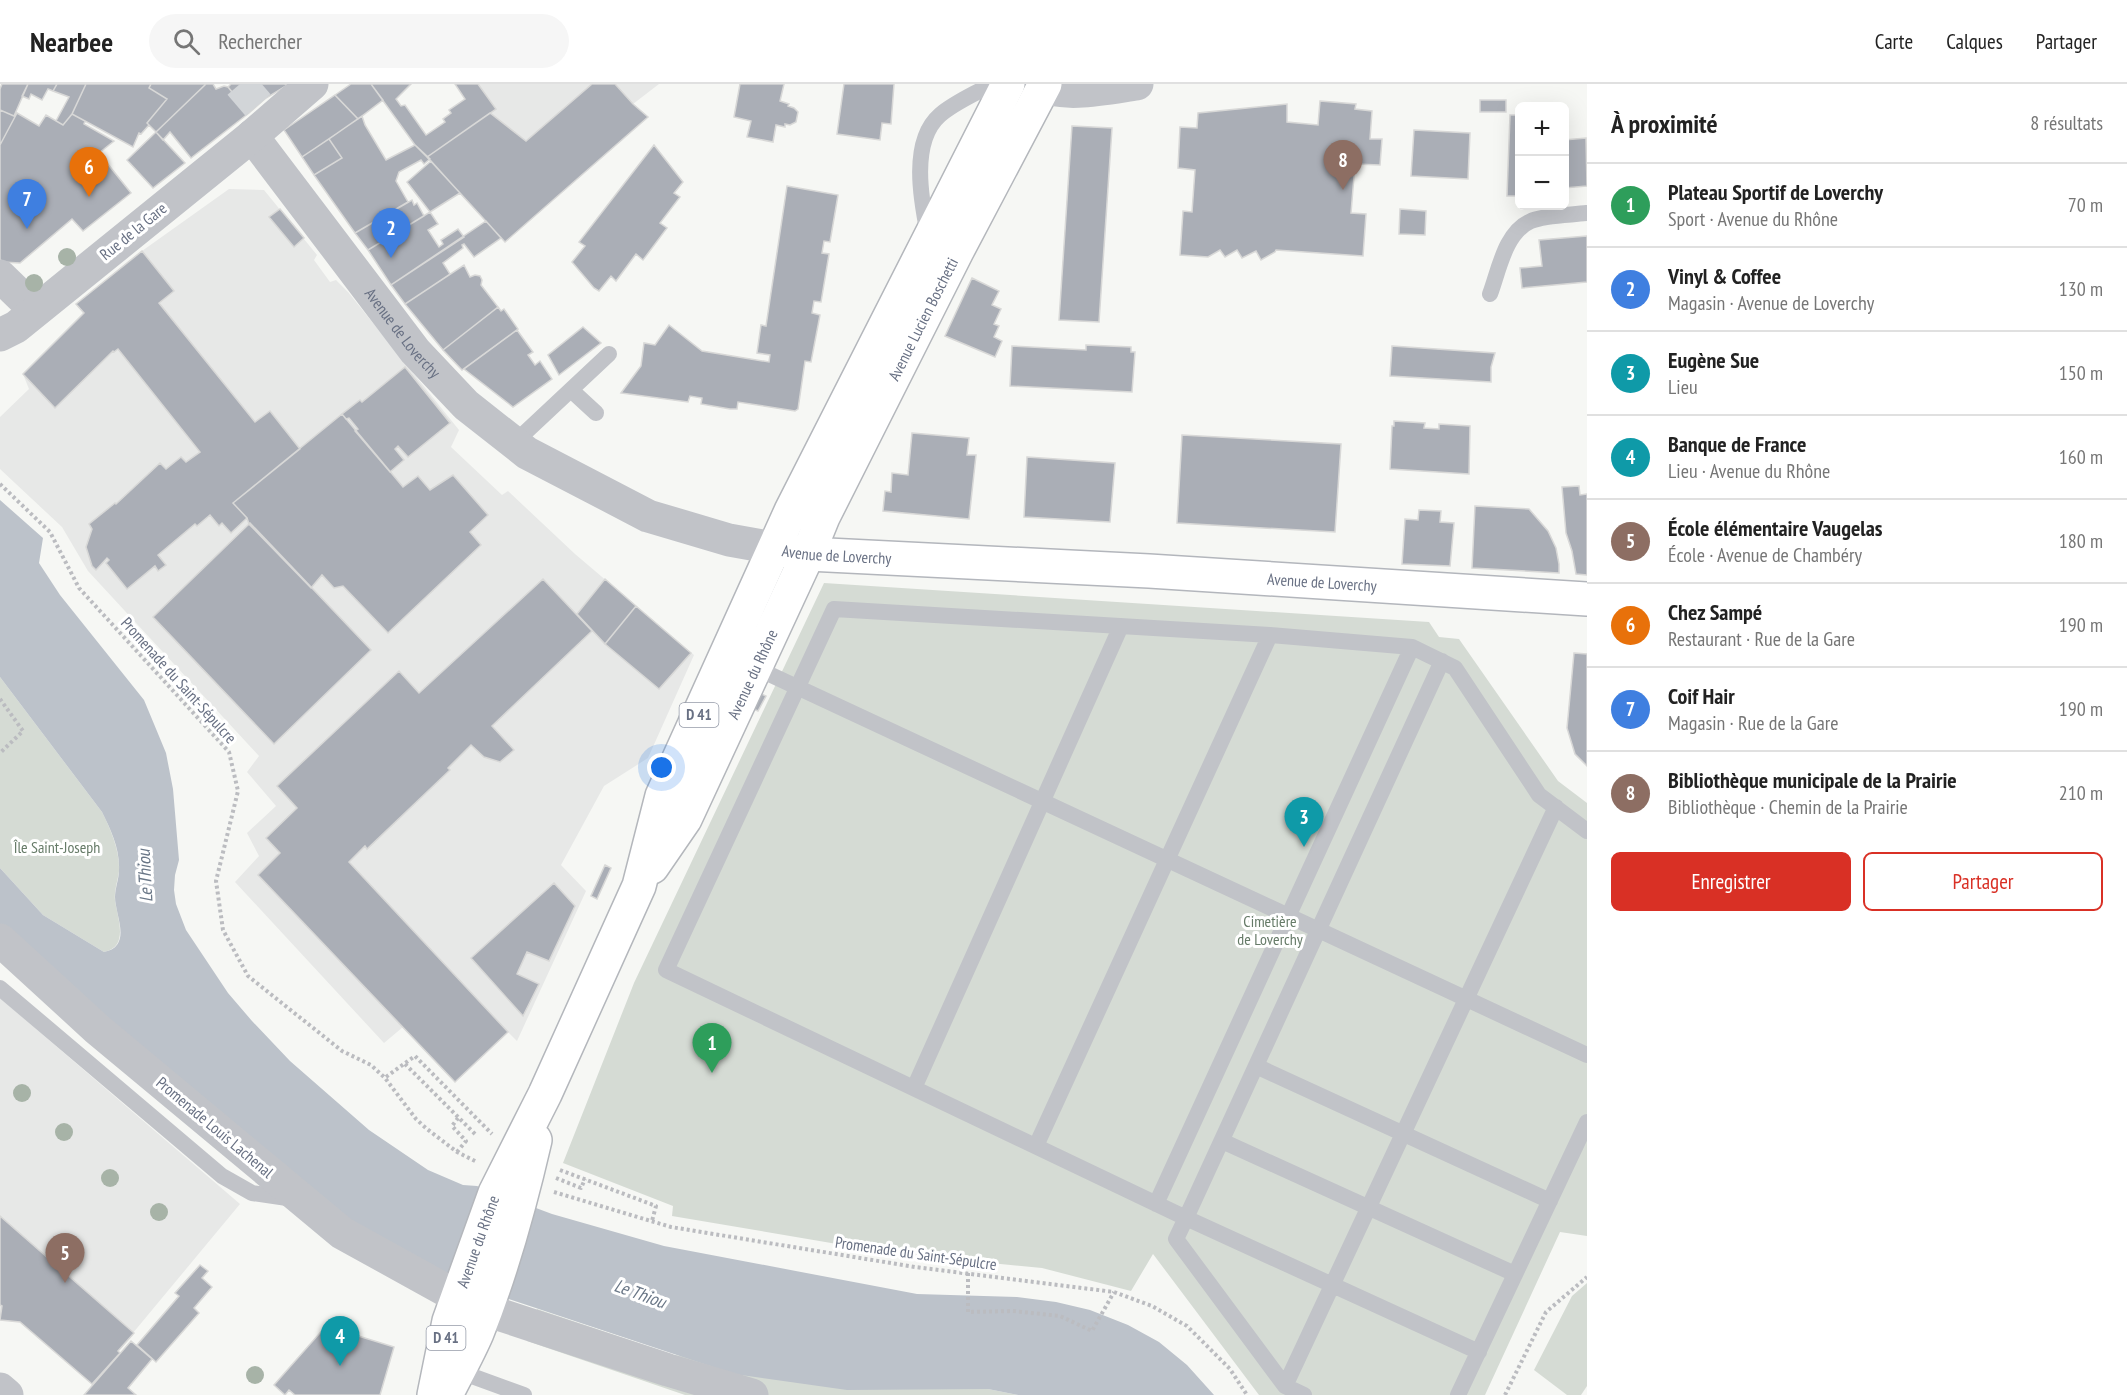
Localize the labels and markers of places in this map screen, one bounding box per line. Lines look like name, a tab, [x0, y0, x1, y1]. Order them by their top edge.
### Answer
pin: 8	[1324, 141, 1362, 190]
pin: 6	[70, 147, 109, 197]
pin: 7	[8, 180, 46, 229]
pin: 2	[372, 208, 410, 258]
pin: 3	[1284, 798, 1324, 847]
pin: 1	[692, 1024, 732, 1073]
pin: 5	[46, 1234, 84, 1283]
pin: 4	[320, 1316, 360, 1366]

